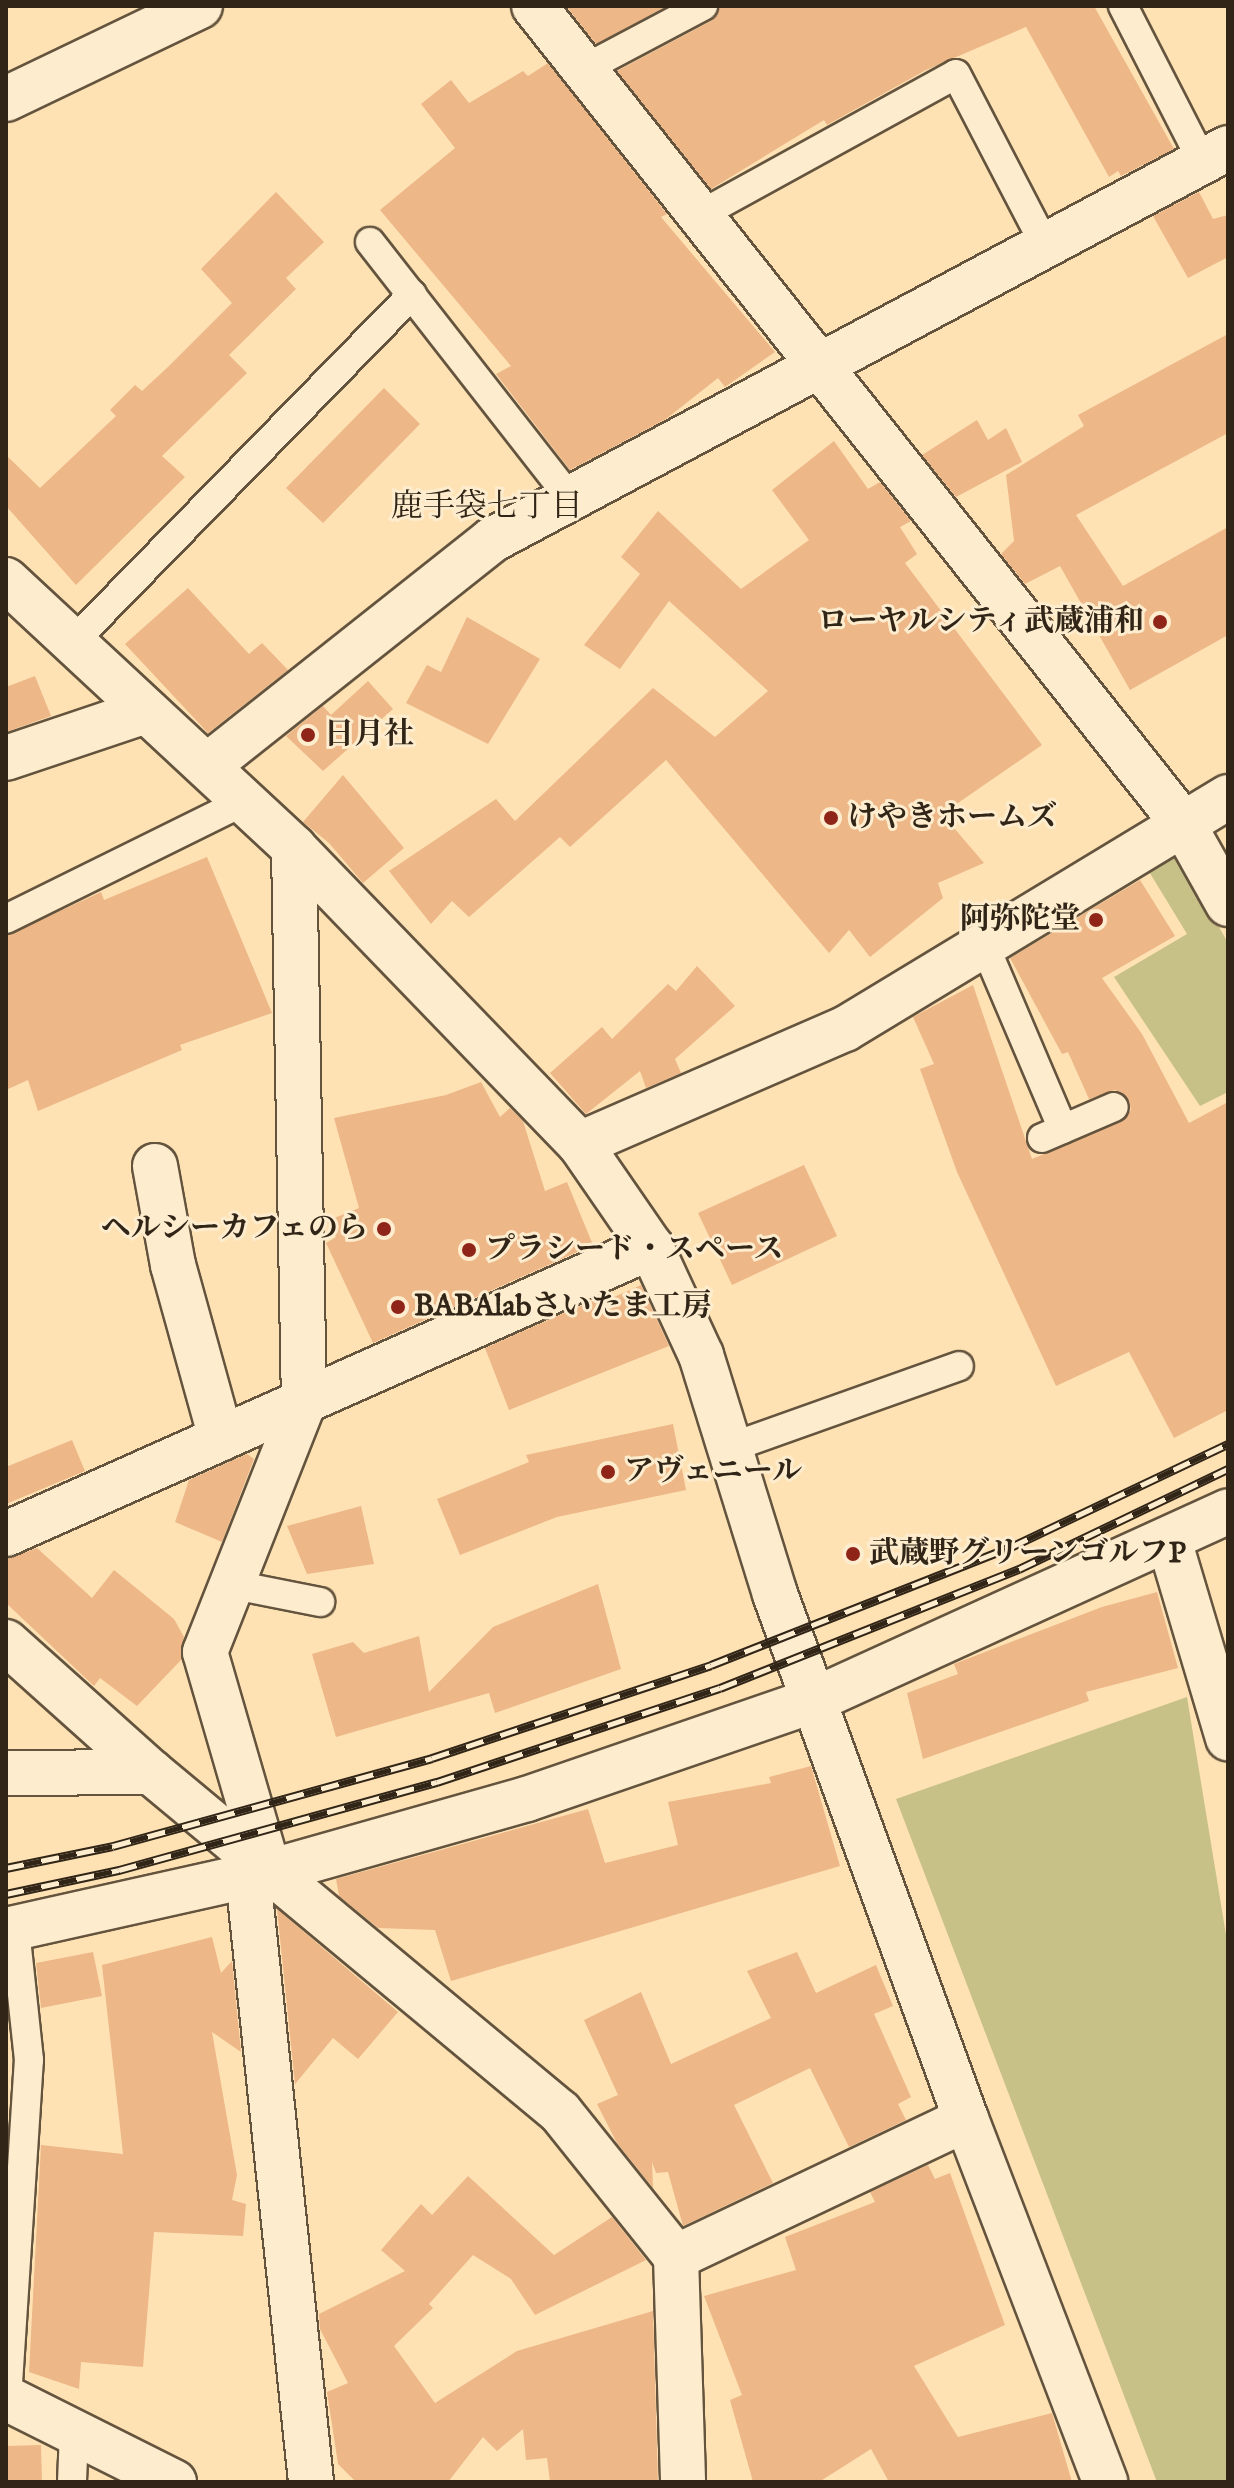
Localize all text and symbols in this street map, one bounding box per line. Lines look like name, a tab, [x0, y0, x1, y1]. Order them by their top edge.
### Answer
district label: 鹿手袋七丁目	[391, 489, 583, 527]
place label: ローヤルシティ武蔵浦和	[814, 604, 1144, 640]
marker: ローヤルシティ武蔵浦和	[1151, 613, 1169, 631]
place label: 日月社	[324, 717, 414, 753]
marker: 日月社	[299, 726, 317, 744]
place label: けやきホームズ	[847, 800, 1057, 836]
marker: けやきホームズ	[822, 809, 840, 827]
place label: 阿弥陀堂	[960, 902, 1080, 938]
marker: 阿弥陀堂	[1087, 911, 1105, 929]
place label: ヘルシーカフェのら	[98, 1211, 368, 1247]
marker: ヘルシーカフェのら	[375, 1220, 393, 1238]
place label: プラシード・スペース	[485, 1232, 785, 1268]
marker: プラシード・スペース	[460, 1241, 478, 1259]
place label: BABAlabさいたま工房	[414, 1289, 711, 1325]
marker: BABAlabさいたま工房	[389, 1298, 407, 1316]
place label: アヴェニール	[624, 1454, 804, 1490]
marker: アヴェニール	[599, 1463, 617, 1481]
place label: 武蔵野グリーンゴルフP	[869, 1536, 1186, 1572]
marker: 武蔵野グリーンゴルフP	[844, 1545, 862, 1563]

